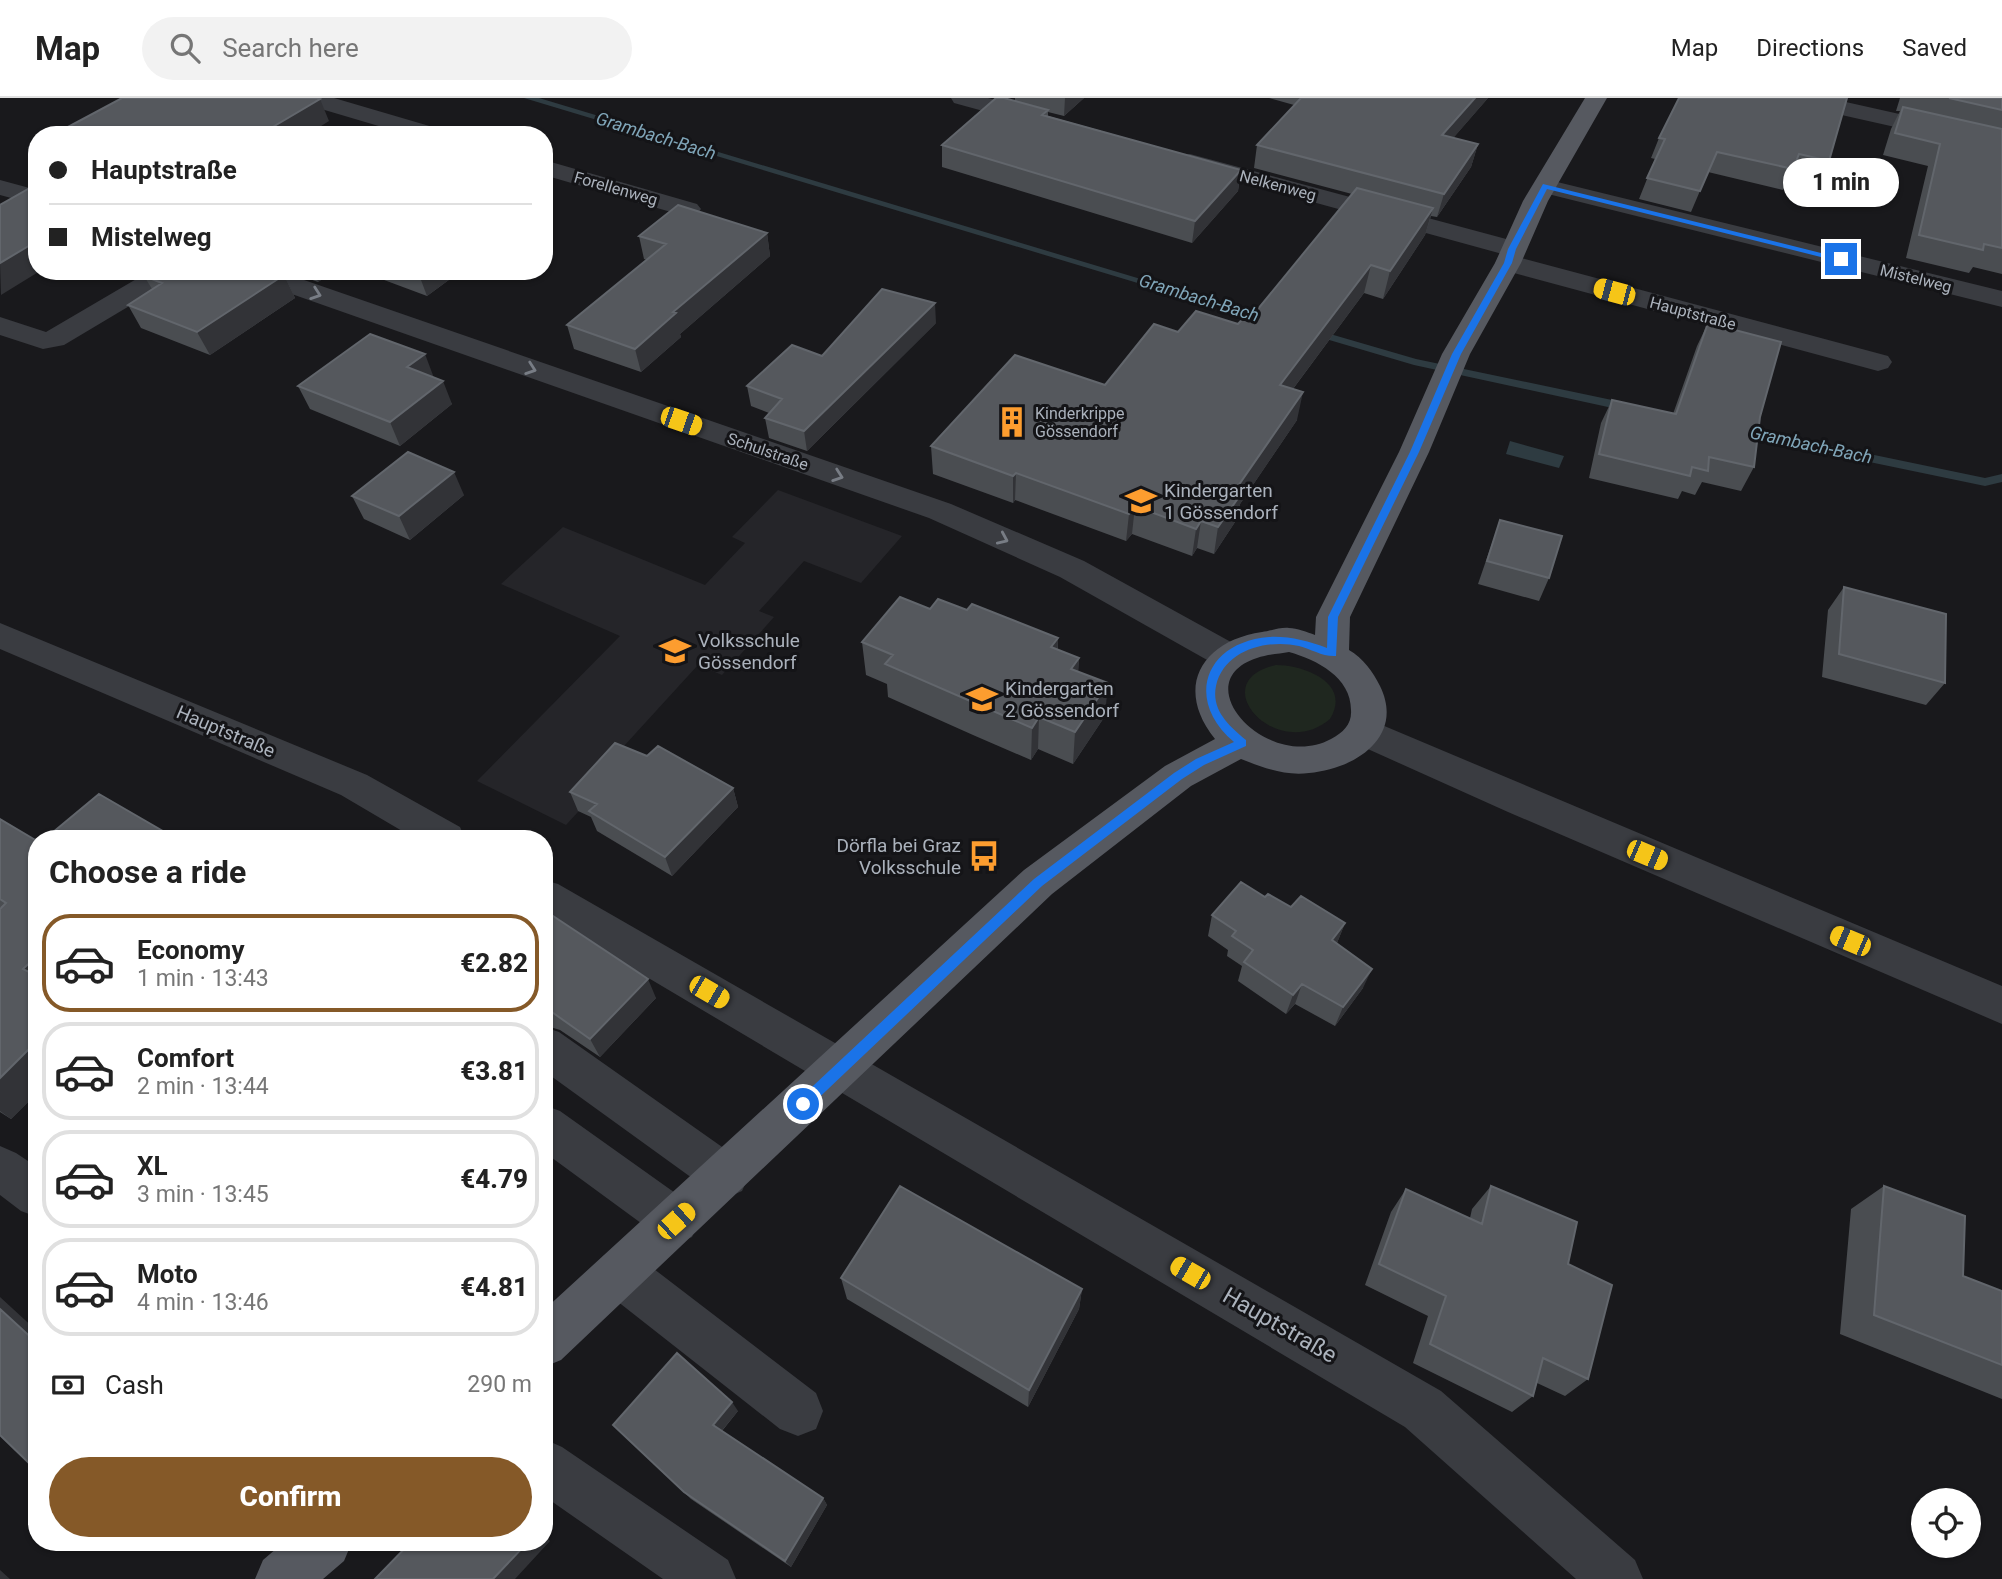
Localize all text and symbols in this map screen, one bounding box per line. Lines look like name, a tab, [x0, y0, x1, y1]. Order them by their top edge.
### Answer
search box	[142, 17, 632, 80]
text: Map	[35, 29, 100, 68]
icon: search	[166, 29, 204, 67]
text: Search here	[222, 33, 359, 63]
text: Map	[1671, 34, 1718, 62]
text: Directions	[1756, 34, 1864, 62]
text: Saved	[1902, 34, 1967, 62]
water label: Grambach-Bach	[594, 107, 719, 164]
text: Hauptstraße	[91, 155, 237, 185]
callout: 1 min	[1783, 158, 1899, 206]
street label: Nelkenweg	[1237, 166, 1318, 205]
street label: Forellenweg	[572, 167, 660, 209]
text: 1 min	[1812, 169, 1870, 196]
text: Mistelweg	[91, 222, 212, 252]
route end	[1825, 243, 1857, 275]
street label: Mistelweg	[1878, 260, 1954, 297]
water label: Grambach-Bach	[1137, 269, 1262, 326]
car	[1591, 276, 1638, 308]
one-way arrow	[310, 286, 322, 300]
street label: Hauptstraße	[1648, 293, 1738, 334]
one-way arrow	[524, 361, 536, 375]
car	[658, 404, 705, 438]
place label: Kinderkrippe Gössendorf	[1035, 404, 1125, 441]
building icon: Kinderkrippe Gössendorf	[995, 405, 1029, 439]
water label: Grambach-Bach	[1748, 421, 1874, 468]
street label: Schulstraße	[725, 429, 811, 474]
one-way arrow	[832, 468, 844, 482]
place label: Kindergarten 1 Gössendorf	[1164, 479, 1278, 524]
school or university icon: Kindergarten 1 Gössendorf	[1124, 484, 1158, 518]
one-way arrow	[996, 530, 1008, 544]
place label: Volksschule Gössendorf	[698, 629, 800, 674]
school or university icon: Volksschule Gössendorf	[658, 634, 692, 668]
place label: Kindergarten 2 Gössendorf	[1005, 677, 1119, 722]
school or university icon: Kindergarten 2 Gössendorf	[965, 682, 999, 716]
street label: Hauptstraße	[173, 700, 279, 763]
place label: Dörfla bei Graz Volksschule	[837, 834, 961, 879]
car	[1624, 837, 1671, 873]
bus stop icon: Dörfla bei Graz Volksschule	[967, 839, 1001, 873]
text: Choose a ride	[49, 853, 246, 891]
car	[1827, 923, 1874, 959]
icon: car	[53, 932, 116, 995]
text: Economy	[137, 935, 244, 965]
text: €2.82	[460, 948, 528, 978]
text: 1 min · 13:43	[137, 965, 269, 992]
car	[686, 972, 733, 1012]
icon: car	[53, 1040, 116, 1103]
text: Comfort	[137, 1043, 234, 1073]
text: €3.81	[460, 1056, 528, 1086]
text: 2 min · 13:44	[137, 1073, 269, 1100]
route start	[787, 1088, 819, 1120]
icon: car	[53, 1148, 116, 1211]
text: XL	[137, 1151, 168, 1181]
text: €4.79	[460, 1164, 528, 1194]
text: 3 min · 13:45	[137, 1181, 269, 1208]
car	[654, 1199, 699, 1243]
car	[1167, 1253, 1214, 1293]
icon: car	[53, 1256, 116, 1319]
text: Moto	[137, 1259, 198, 1289]
text: €4.81	[460, 1272, 528, 1302]
street label: Hauptstraße	[1218, 1282, 1342, 1369]
text: 4 min · 13:46	[137, 1289, 269, 1316]
icon: cash	[49, 1366, 87, 1404]
text: Cash	[105, 1370, 164, 1400]
text: 290 m	[467, 1371, 532, 1398]
button: Confirm	[49, 1457, 532, 1537]
map controls	[1911, 1488, 1981, 1558]
button: locate	[1911, 1488, 1981, 1558]

